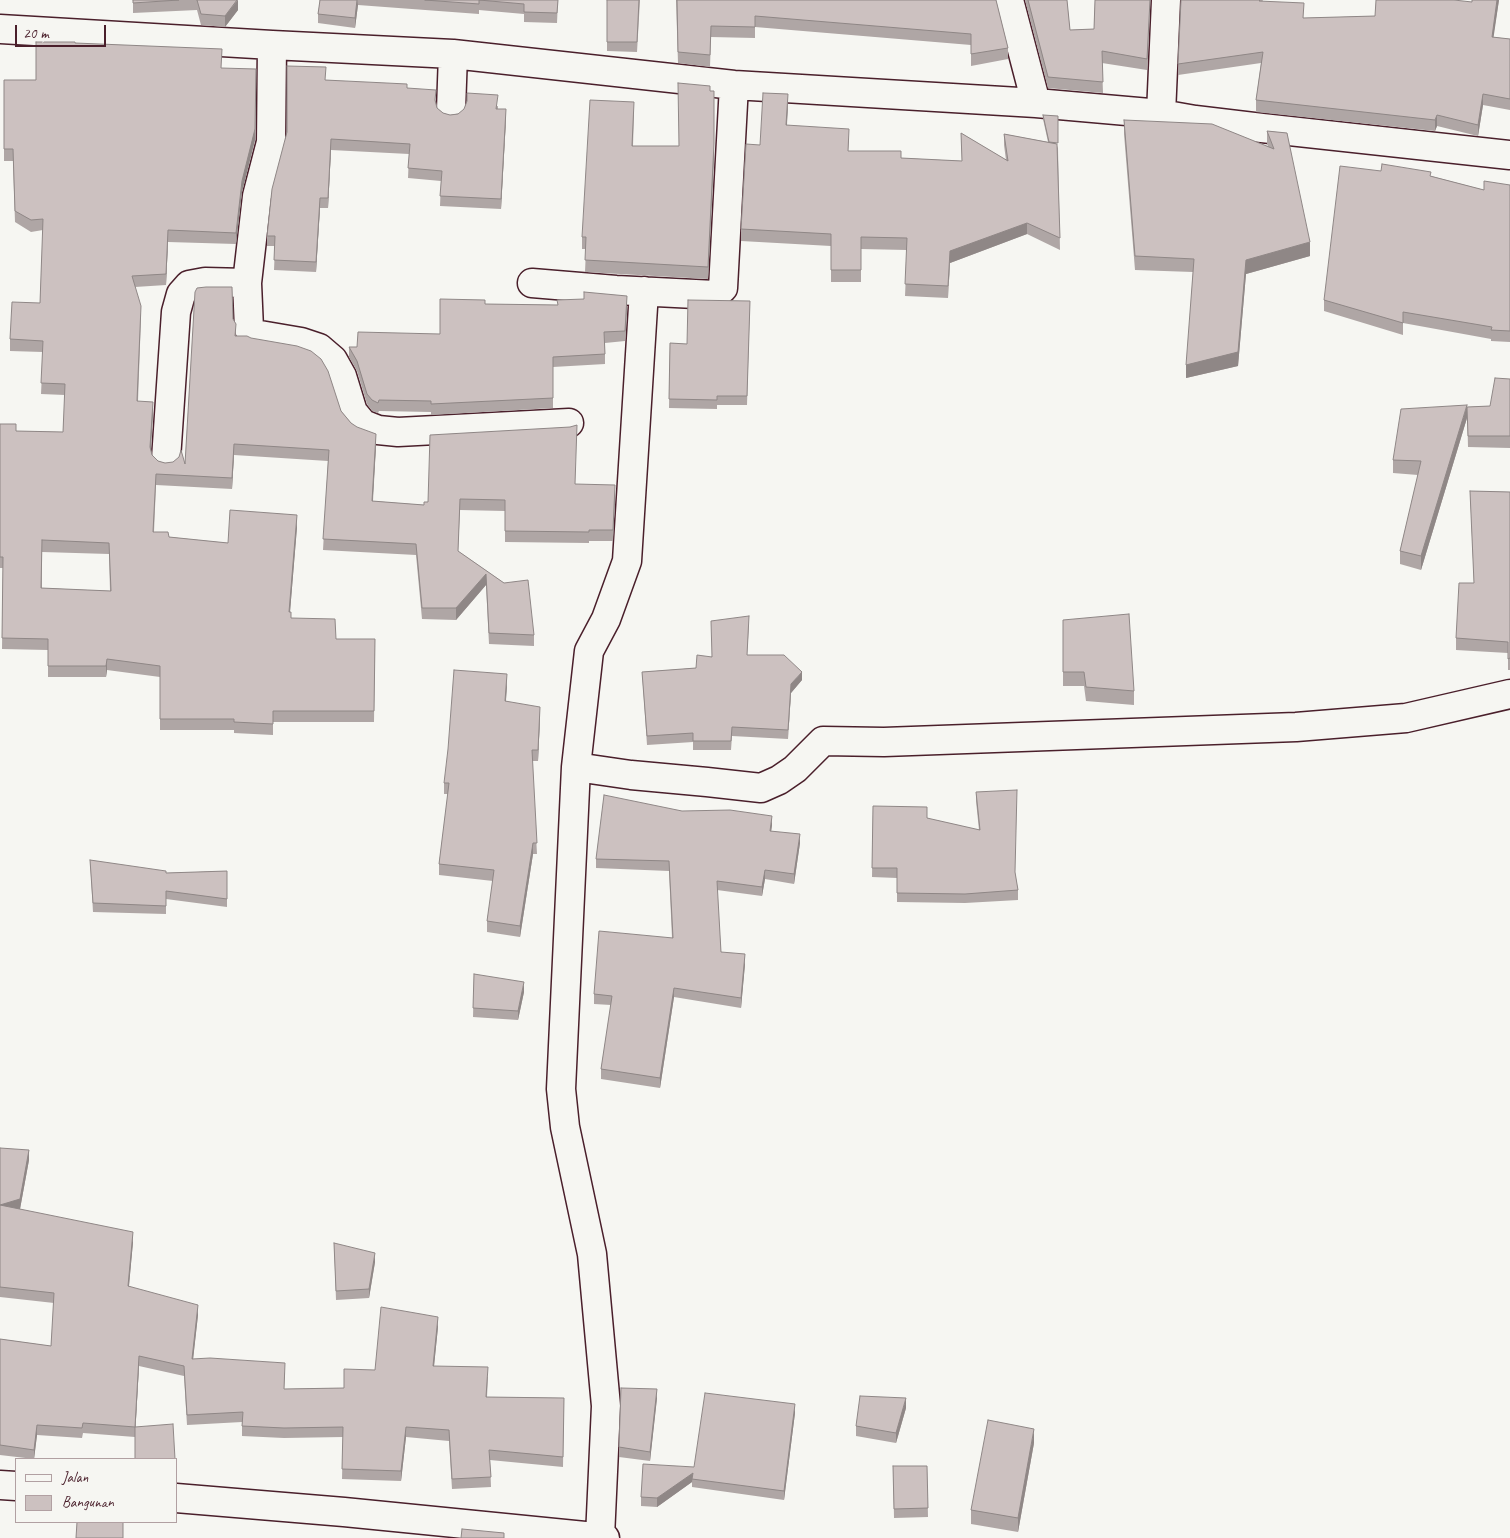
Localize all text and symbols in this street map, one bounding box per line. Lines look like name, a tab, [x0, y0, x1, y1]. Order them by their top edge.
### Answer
scale bar	[18, 15, 109, 47]
text: 20 m	[23, 24, 49, 43]
legend	[15, 1458, 178, 1523]
text: Jalan	[62, 1468, 88, 1487]
text: Bangunan	[62, 1493, 114, 1512]

